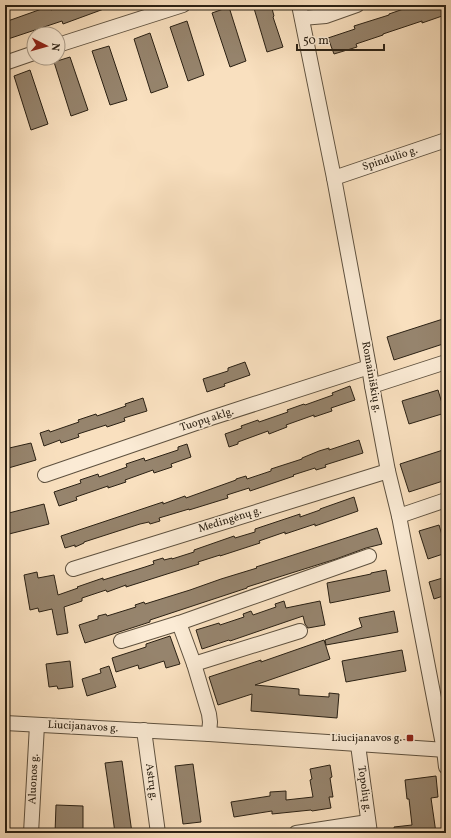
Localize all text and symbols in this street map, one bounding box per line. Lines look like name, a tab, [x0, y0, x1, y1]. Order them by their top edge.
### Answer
north arrow	[26, 26, 66, 66]
scale bar	[297, 26, 384, 52]
text: 50 m	[303, 33, 329, 49]
text: N	[47, 42, 62, 52]
street label: Spindulio g.	[360, 143, 420, 175]
street label: Romainiškių g.	[357, 340, 385, 414]
street label: Tuopų aklg.	[178, 404, 236, 436]
street label: Medingėnų g.	[197, 503, 264, 537]
street label: Liucijanavos g.	[47, 718, 119, 736]
place label: Liucijanavos g.	[331, 731, 402, 746]
marker: Liucijanavos g.	[405, 733, 415, 743]
street label: Aluonos g.	[25, 753, 43, 805]
street label: Astrų g.	[141, 762, 161, 802]
street label: Topolių g.	[353, 765, 375, 814]

